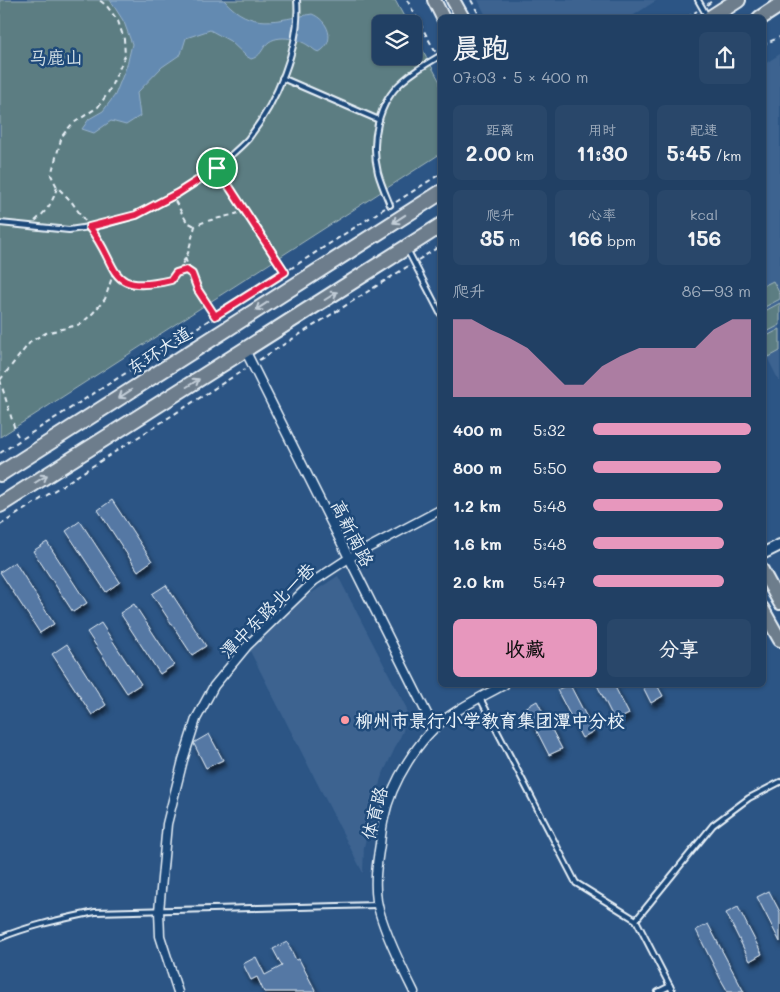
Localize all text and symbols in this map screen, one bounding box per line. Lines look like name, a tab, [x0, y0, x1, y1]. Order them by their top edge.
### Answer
map controls	[372, 15, 422, 65]
button: layers	[372, 15, 422, 65]
text: 晨跑	[453, 29, 509, 65]
button: share	[699, 32, 751, 84]
park label: 马鹿山	[29, 45, 83, 69]
text: 07:03 · 5 × 400 m	[453, 66, 588, 87]
text: 距离	[486, 120, 514, 139]
text: 用时	[588, 120, 616, 139]
text: 配速	[690, 120, 718, 139]
text: 2.00	[466, 139, 511, 166]
text: 11:30	[576, 139, 628, 166]
text: 5:45	[667, 139, 711, 166]
text: km	[511, 146, 534, 165]
text: /km	[711, 146, 741, 165]
pin	[196, 147, 238, 189]
icon: arrive	[203, 154, 231, 182]
text: 爬升	[486, 205, 514, 224]
text: 心率	[588, 205, 616, 224]
text: kcal	[690, 205, 718, 224]
one-way arrow	[392, 214, 406, 224]
text: 35	[480, 224, 505, 251]
text: 166	[568, 224, 603, 251]
text: 156	[687, 224, 721, 251]
text: m	[505, 231, 520, 250]
text: bpm	[603, 231, 636, 250]
text: 爬升	[453, 280, 485, 301]
text: 86–93 m	[682, 280, 751, 301]
one-way arrow	[323, 291, 337, 301]
one-way arrow	[255, 301, 269, 312]
street label: 东环大道	[122, 320, 196, 380]
one-way arrow	[186, 377, 200, 387]
one-way arrow	[118, 389, 132, 399]
text: 400 m	[453, 419, 502, 440]
text: 5:32	[533, 419, 566, 440]
text: 800 m	[453, 457, 502, 478]
text: 5:50	[533, 457, 567, 478]
one-way arrow	[34, 474, 48, 484]
street label: 高新南路	[326, 495, 380, 571]
text: 1.2 km	[453, 495, 501, 516]
text: 5:48	[533, 495, 566, 516]
text: 1.6 km	[453, 533, 502, 554]
text: 5:48	[533, 533, 566, 554]
street label: 潭中东路北一巷	[214, 557, 320, 663]
text: 2.0 km	[453, 571, 504, 592]
text: 5:47	[533, 571, 566, 592]
button: 收藏	[453, 619, 597, 677]
button: 分享	[607, 619, 751, 677]
place label: 柳州市景行小学教育集团潭中分校	[355, 708, 625, 732]
marker: 柳州市景行小学教育集团潭中分校	[339, 714, 351, 726]
street label: 体育路	[355, 784, 393, 842]

